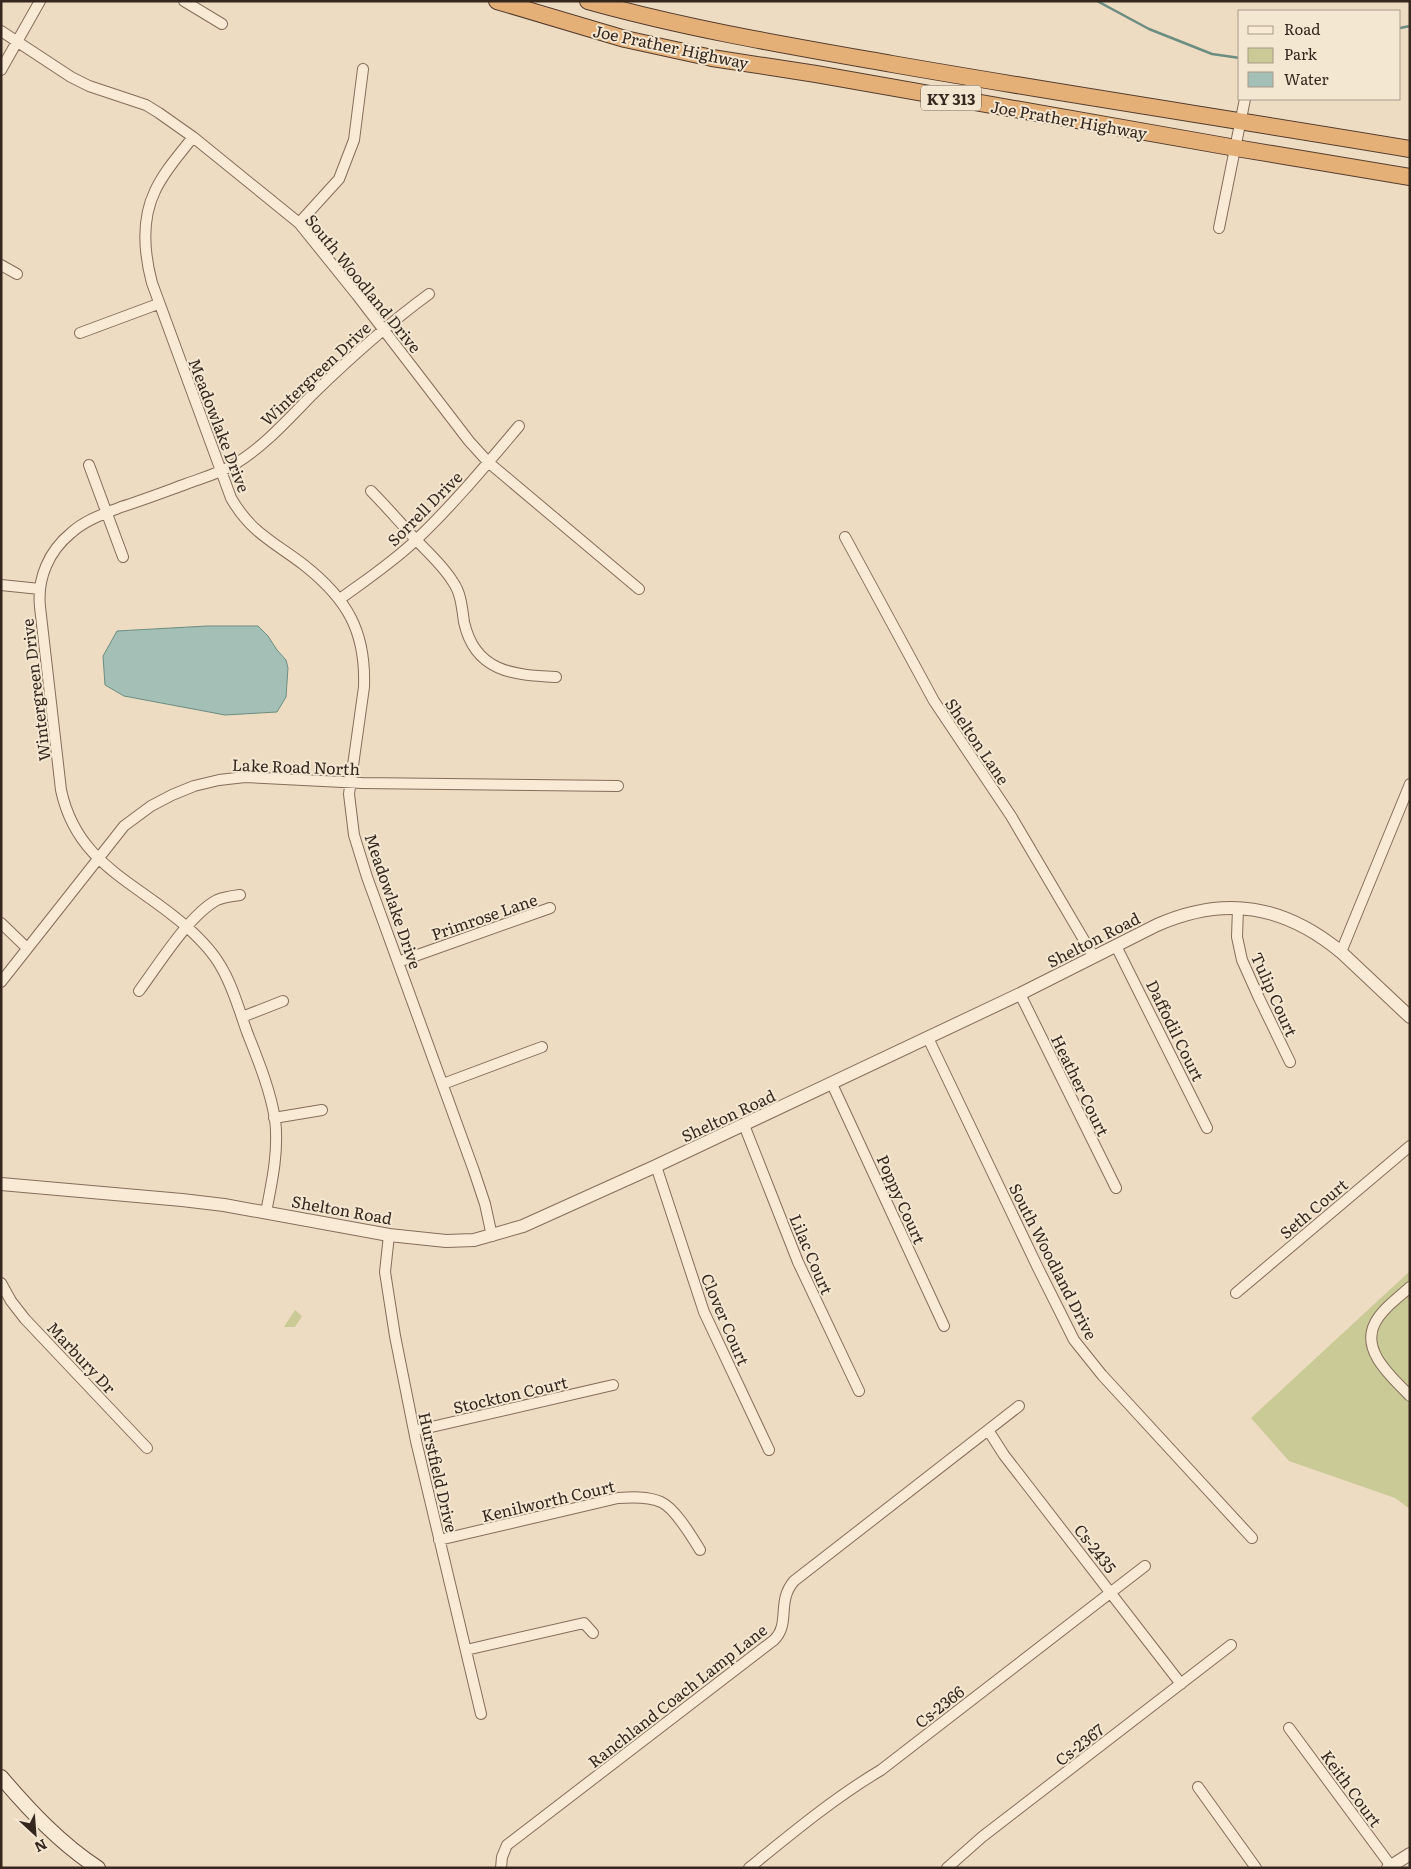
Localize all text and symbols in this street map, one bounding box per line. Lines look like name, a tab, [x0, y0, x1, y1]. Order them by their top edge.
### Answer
legend	[1238, 10, 1401, 100]
text: Road	[1284, 17, 1320, 40]
street label: Joe Prather Highway	[591, 18, 752, 74]
text: Park	[1284, 42, 1318, 65]
text: Water	[1284, 67, 1329, 90]
road number: KY 313	[921, 86, 981, 110]
street label: Joe Prather Highway	[989, 93, 1150, 145]
street label: South Woodland Drive	[300, 208, 428, 358]
street label: Wintergreen Drive	[254, 315, 376, 431]
street label: Meadowlake Drive	[183, 354, 257, 496]
street label: Sorrell Drive	[381, 465, 467, 551]
street label: Wintergreen Drive	[14, 617, 56, 763]
street label: Shelton Lane	[940, 693, 1016, 789]
street label: Lake Road North	[231, 752, 361, 780]
street label: Meadowlake Drive	[360, 830, 428, 972]
street label: Primrose Lane	[428, 887, 540, 945]
street label: Shelton Road	[1042, 905, 1144, 973]
street label: Tulip Court	[1246, 948, 1304, 1040]
street label: Daffodil Court	[1141, 975, 1211, 1085]
street label: Heather Court	[1046, 1030, 1116, 1140]
street label: Shelton Road	[677, 1083, 779, 1147]
street label: Poppy Court	[872, 1151, 933, 1248]
street label: Seth Court	[1274, 1172, 1353, 1244]
street label: South Woodland Drive	[1004, 1179, 1104, 1343]
street label: Shelton Road	[290, 1188, 394, 1230]
street label: Lilac Court	[784, 1210, 840, 1298]
street label: Clover Court	[696, 1269, 756, 1369]
street label: Marbury Dr	[42, 1316, 122, 1399]
street label: Stockton Court	[450, 1369, 570, 1419]
street label: Hurstfield Drive	[413, 1409, 465, 1535]
street label: Kenilworth Court	[479, 1473, 618, 1527]
street label: Cs-2435	[1069, 1518, 1123, 1578]
street label: Ranchland Coach Lamp Lane	[582, 1617, 772, 1773]
street label: Cs-2366	[909, 1679, 969, 1733]
street label: Cs-2367	[1049, 1717, 1109, 1771]
street label: Keith Court	[1316, 1745, 1388, 1832]
north arrow	[10, 1809, 60, 1859]
text: N	[31, 1835, 51, 1858]

